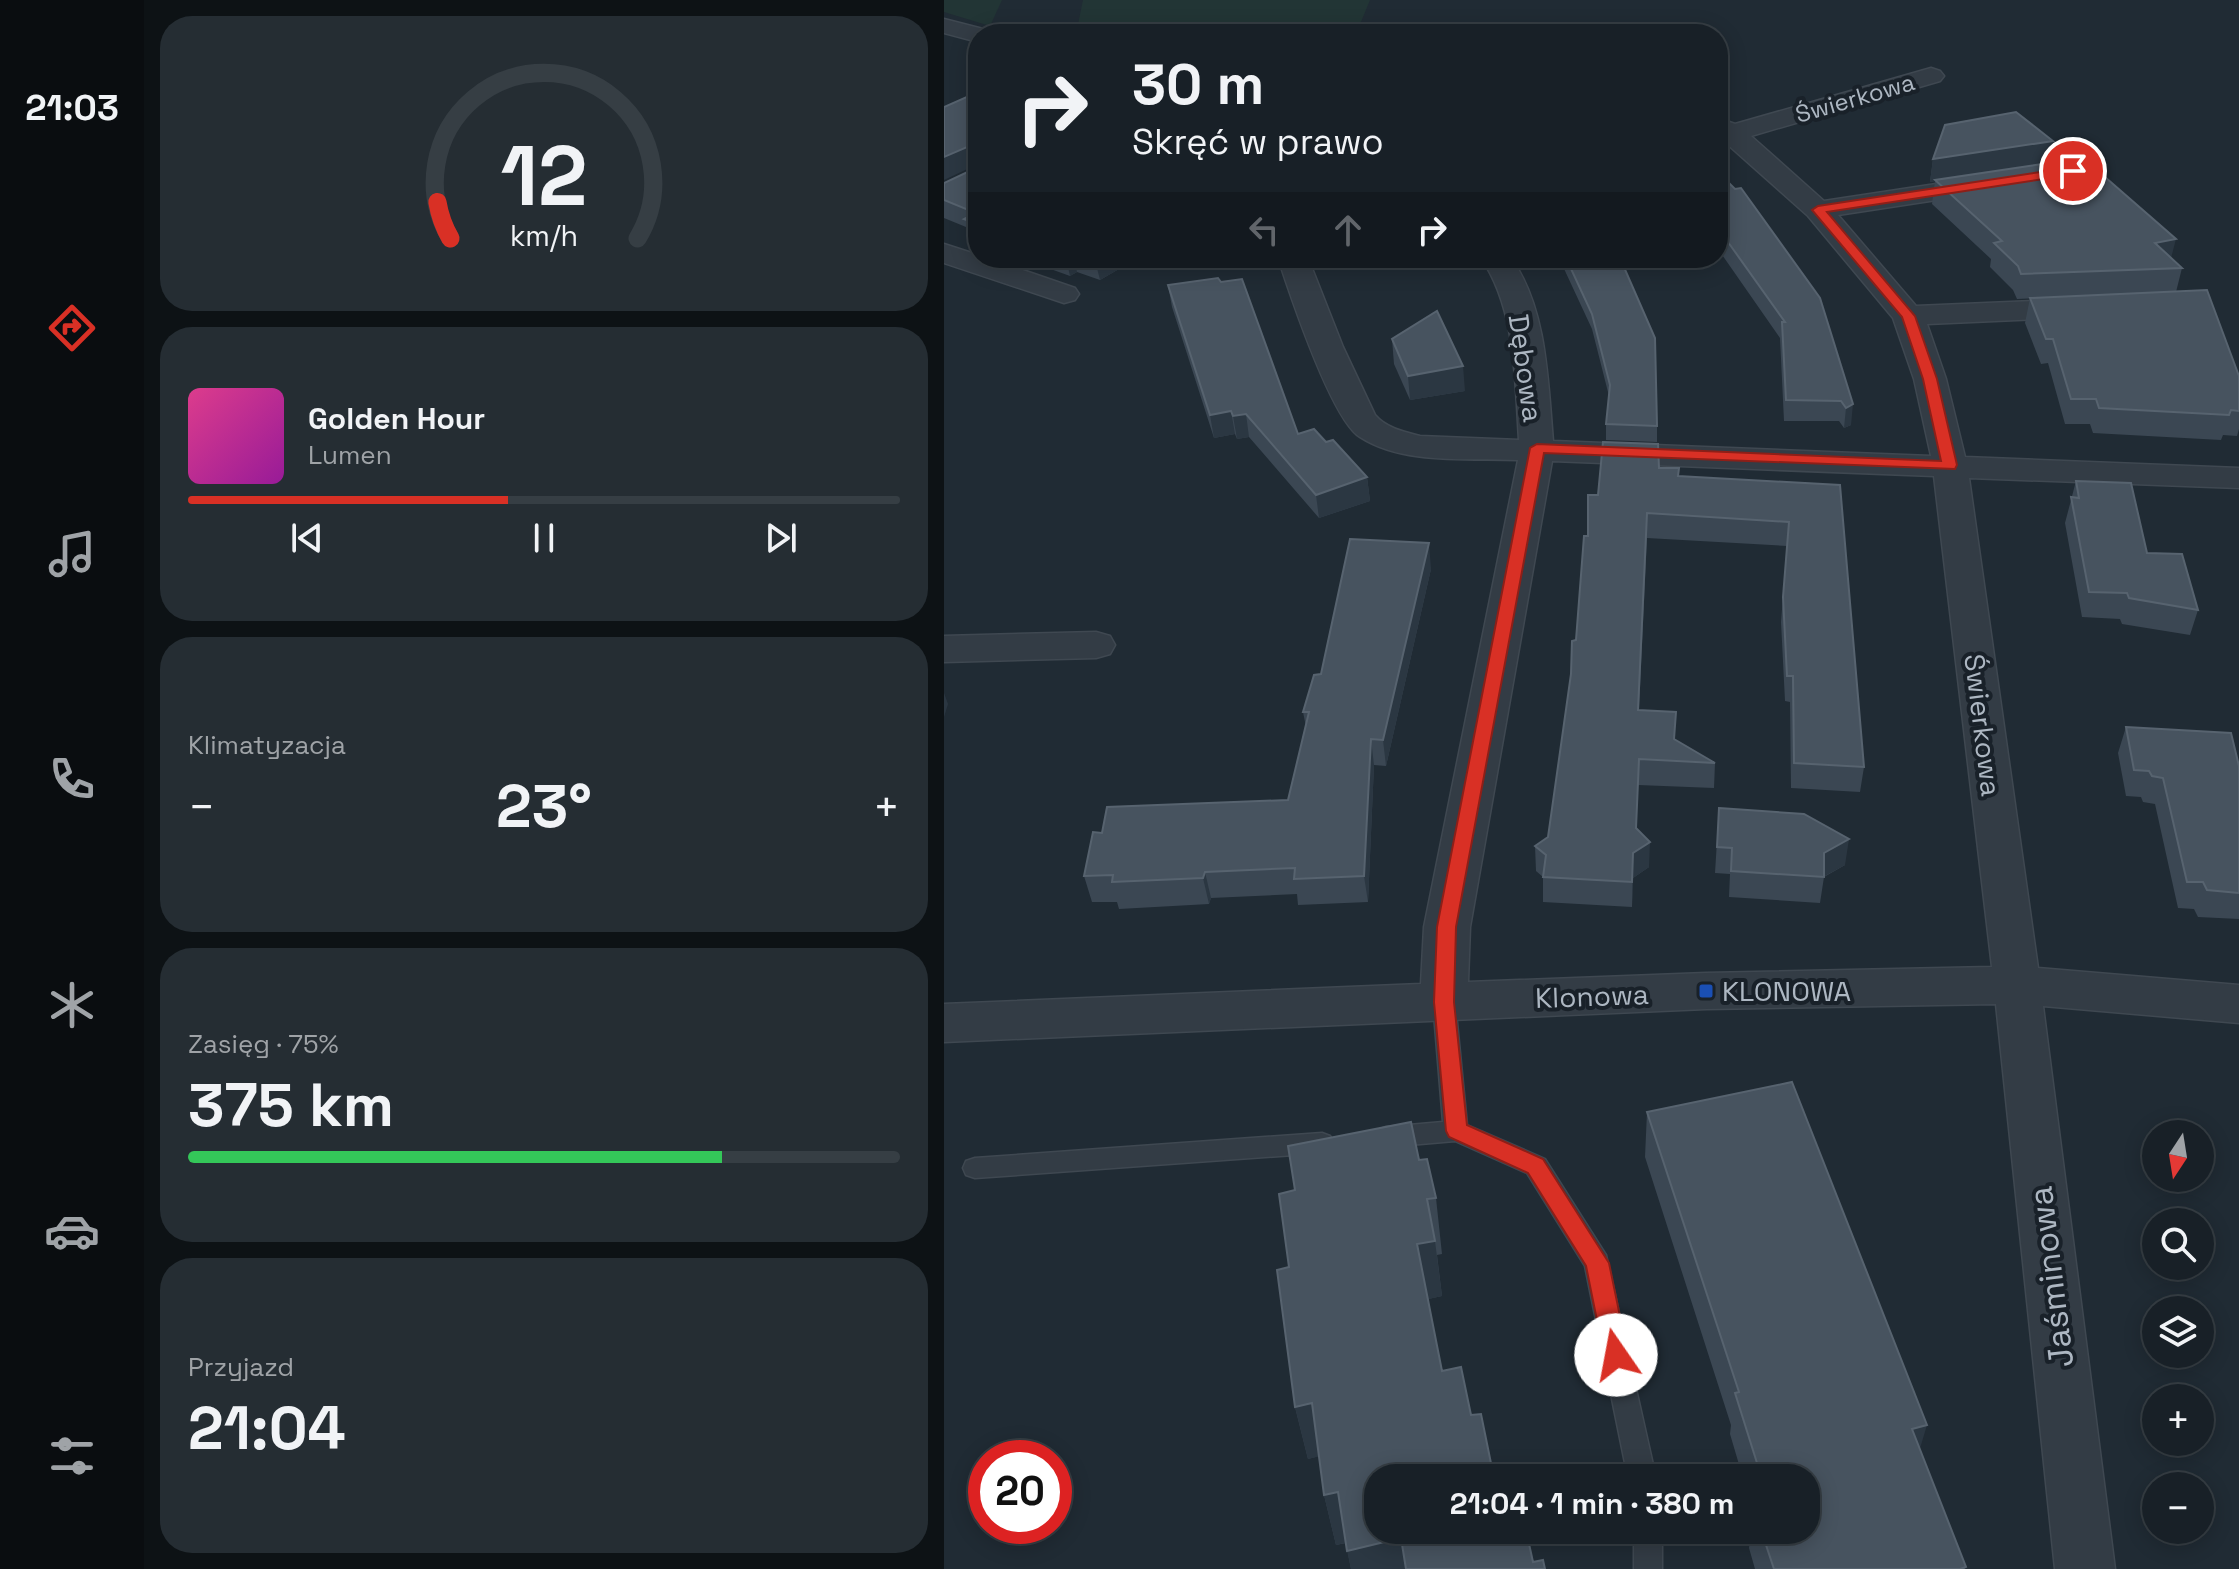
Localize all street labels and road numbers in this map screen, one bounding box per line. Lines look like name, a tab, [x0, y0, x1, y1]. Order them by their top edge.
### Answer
street label: Świerkowa	[1792, 66, 1918, 130]
street label: Dębowa	[1501, 312, 1551, 424]
street label: Świerkowa	[1956, 652, 2010, 798]
street label: Klonowa	[1535, 976, 1649, 1016]
street label: Jaśminowa	[2019, 1184, 2083, 1370]

